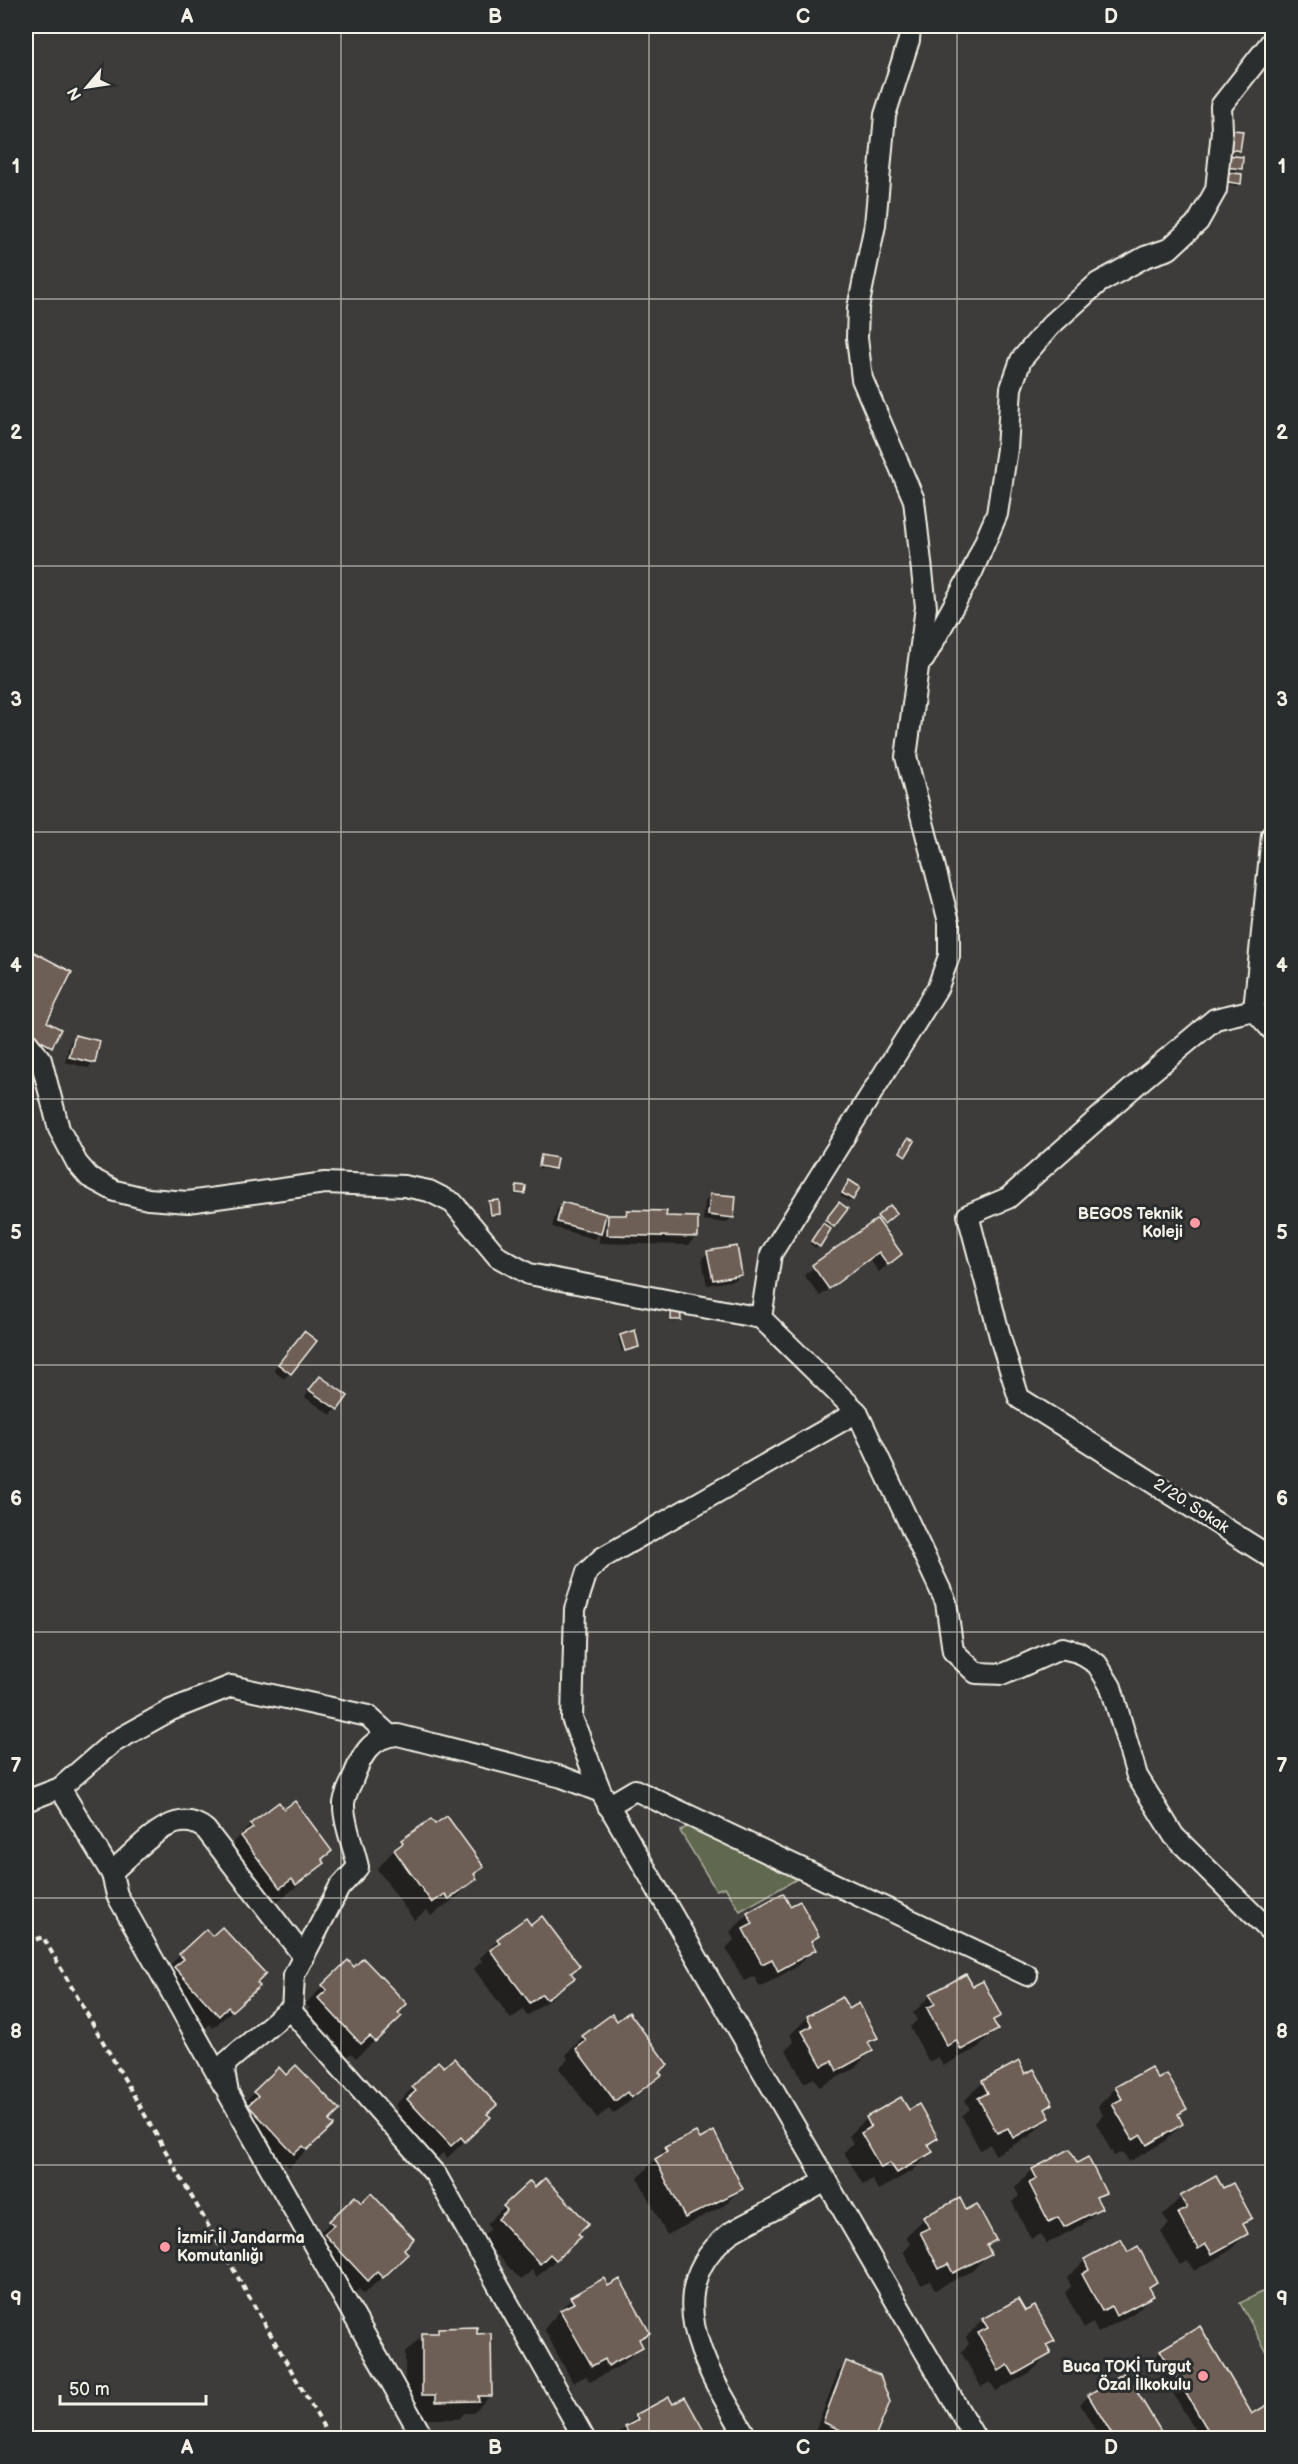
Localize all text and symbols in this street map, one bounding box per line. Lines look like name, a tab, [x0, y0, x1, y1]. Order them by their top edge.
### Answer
text: A	[180, 5, 194, 29]
text: B	[488, 5, 502, 29]
text: C	[796, 5, 810, 29]
text: D	[1104, 5, 1118, 29]
north arrow	[57, 57, 117, 117]
text: N	[64, 84, 86, 103]
text: 1	[12, 155, 20, 179]
text: 1	[1278, 155, 1286, 179]
text: 2	[10, 421, 22, 445]
text: 2	[1276, 421, 1288, 445]
text: 3	[10, 688, 22, 712]
text: 3	[1276, 688, 1288, 712]
text: 4	[10, 954, 22, 978]
text: 4	[1276, 954, 1288, 978]
place label: BEGOS Teknik Koleji	[1078, 1205, 1184, 1242]
marker: BEGOS Teknik Koleji	[1188, 1216, 1202, 1230]
text: 5	[10, 1221, 22, 1245]
text: 5	[1276, 1221, 1288, 1245]
street label: 2/20. Sokak	[1150, 1475, 1232, 1537]
text: 6	[10, 1487, 22, 1511]
text: 6	[1276, 1487, 1288, 1511]
text: 7	[10, 1754, 22, 1778]
text: 7	[1276, 1754, 1288, 1778]
text: 8	[10, 2020, 22, 2044]
text: 8	[1276, 2020, 1288, 2044]
place label: İzmir İl Jandarma Komutanlığı	[177, 2227, 305, 2266]
marker: İzmir İl Jandarma Komutanlığı	[158, 2240, 172, 2254]
text: 9	[10, 2287, 22, 2311]
text: 9	[1276, 2287, 1288, 2311]
place label: Buca TOKİ Turgut Özal İlkokulu	[1062, 2356, 1192, 2395]
scale bar	[60, 2368, 206, 2406]
marker: Buca TOKİ Turgut Özal İlkokulu	[1196, 2369, 1210, 2383]
text: 50 m	[69, 2379, 110, 2400]
text: A	[180, 2436, 194, 2460]
text: B	[488, 2436, 502, 2460]
text: C	[796, 2436, 810, 2460]
text: D	[1104, 2436, 1118, 2460]

